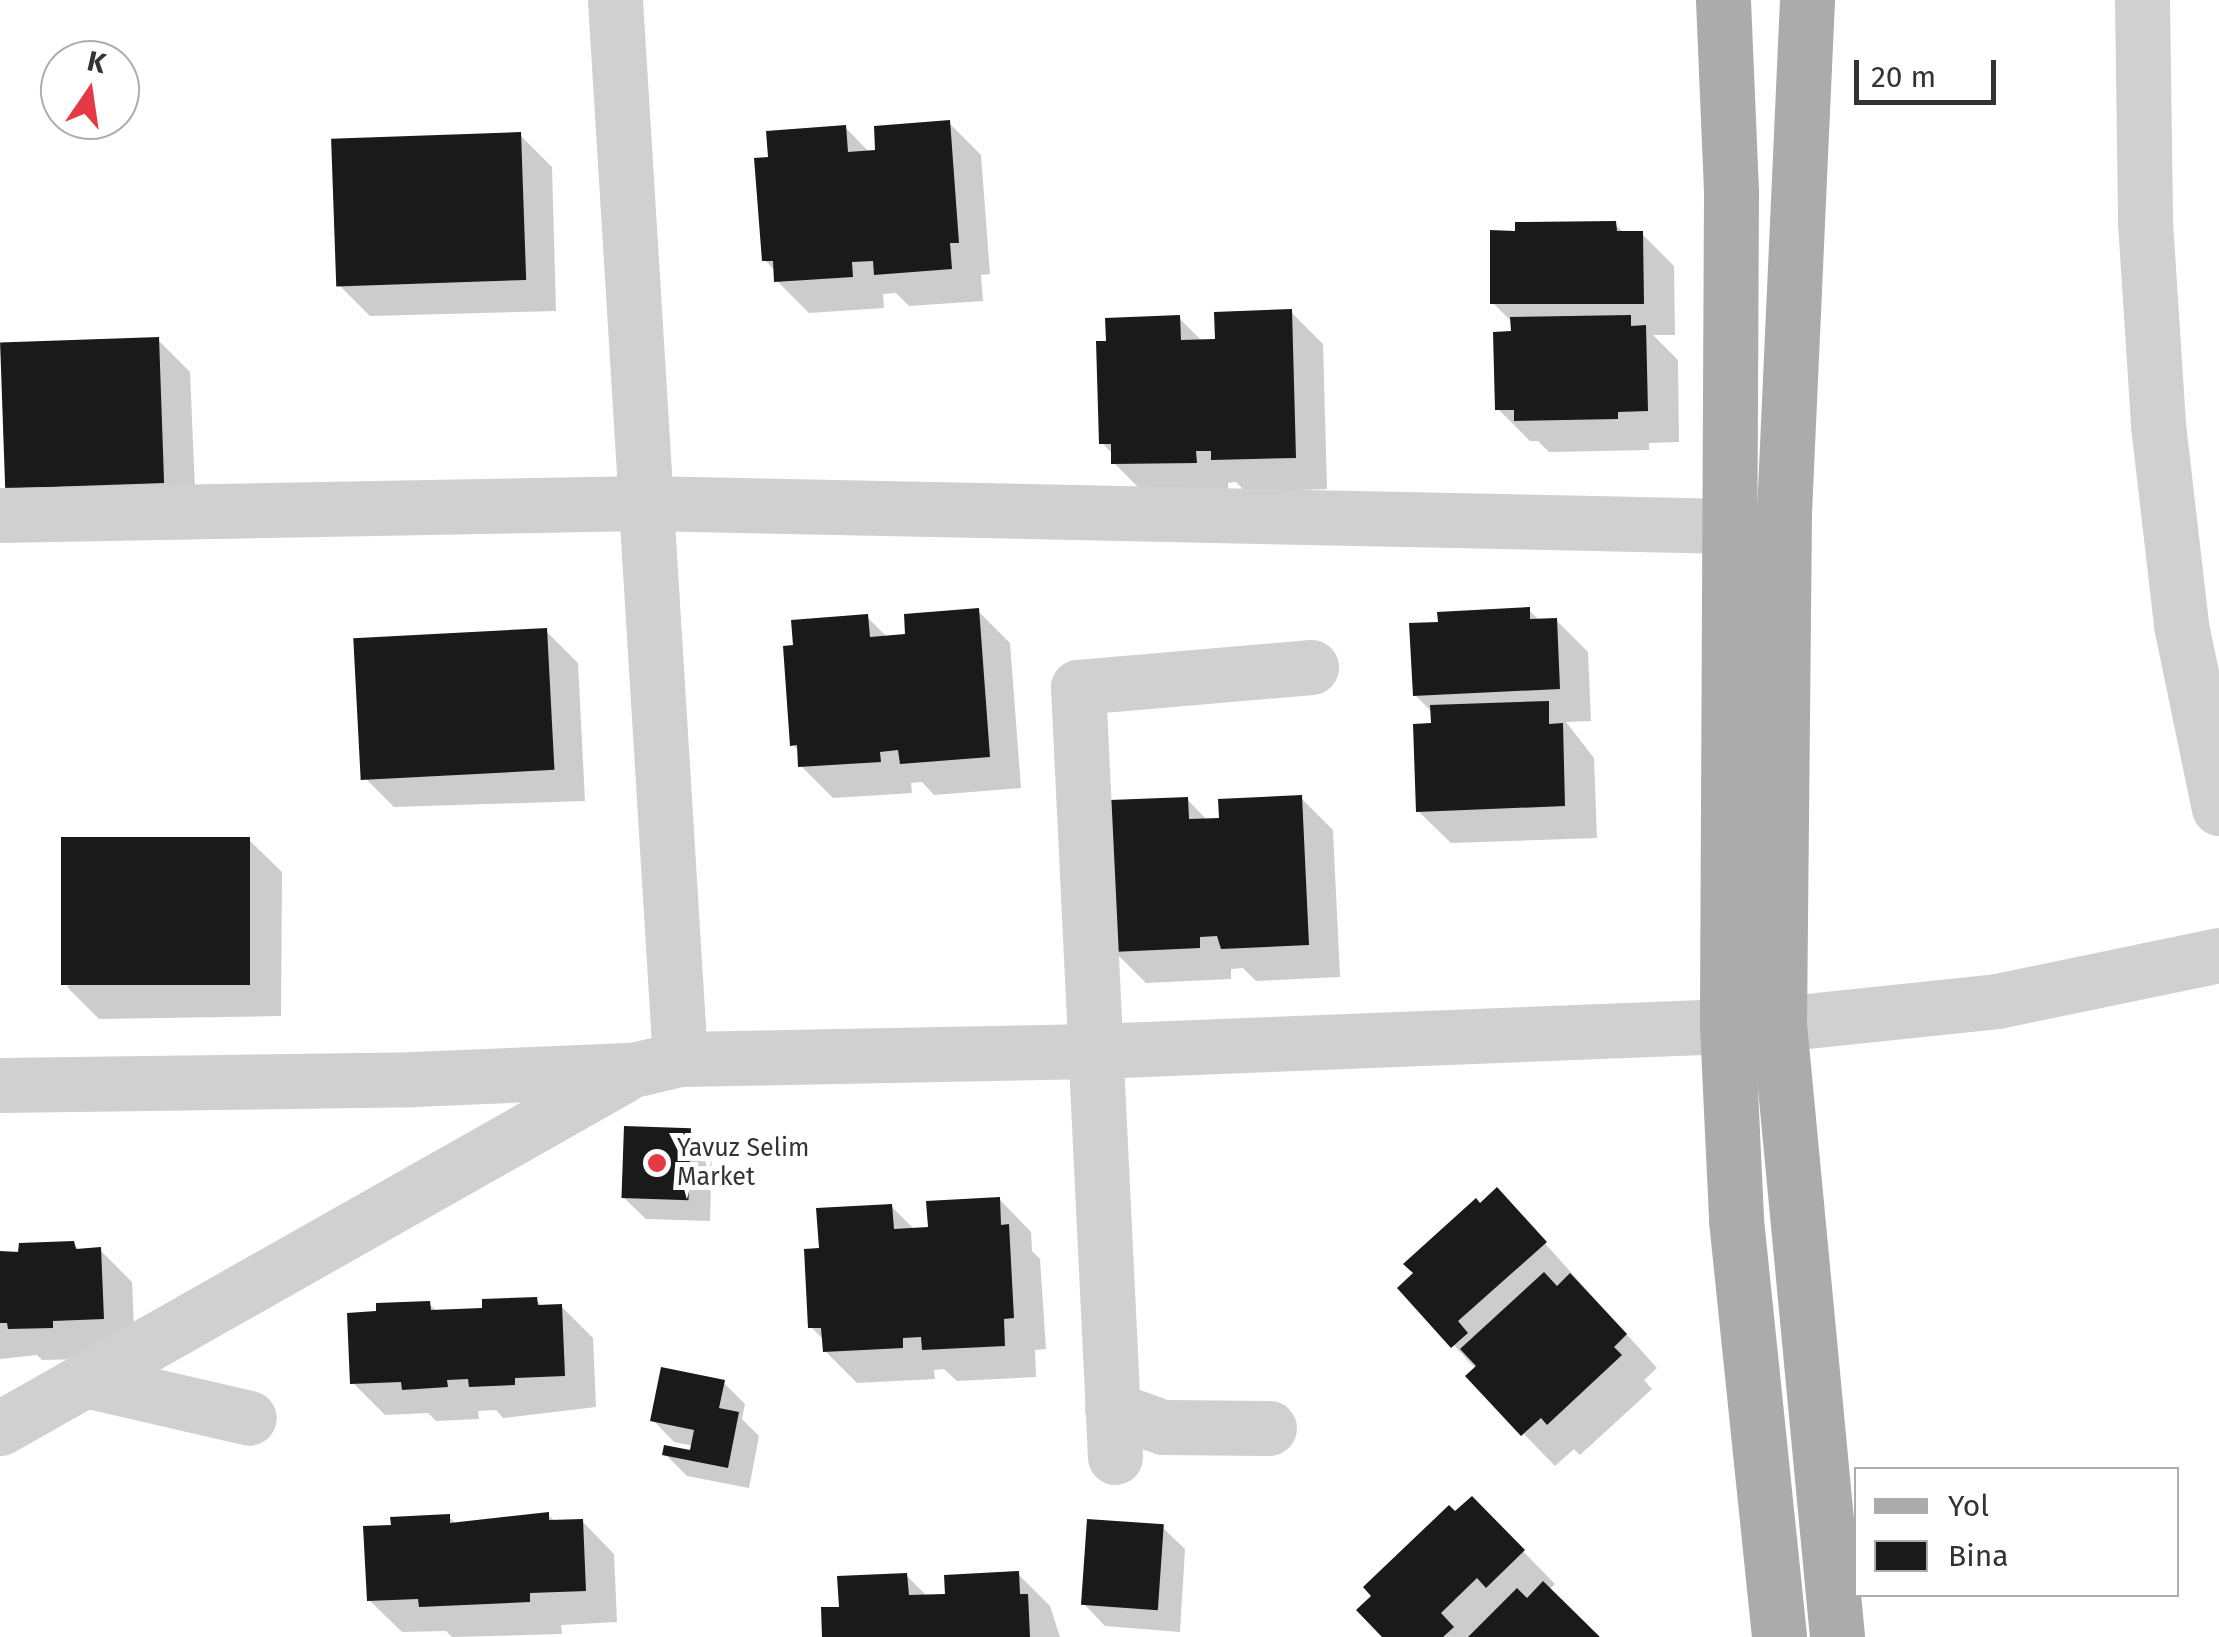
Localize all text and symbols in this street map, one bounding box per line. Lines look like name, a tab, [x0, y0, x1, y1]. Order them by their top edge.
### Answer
north arrow	[40, 40, 140, 140]
scale bar	[1859, 40, 2002, 102]
text: K	[84, 44, 109, 80]
text: 20 m	[1871, 59, 1936, 95]
place label: Yavuz Selim Market	[677, 1134, 809, 1193]
marker: Yavuz Selim Market	[646, 1152, 668, 1174]
legend	[1854, 1467, 2179, 1597]
text: Yol	[1948, 1488, 1989, 1524]
text: Bina	[1948, 1538, 2009, 1574]

